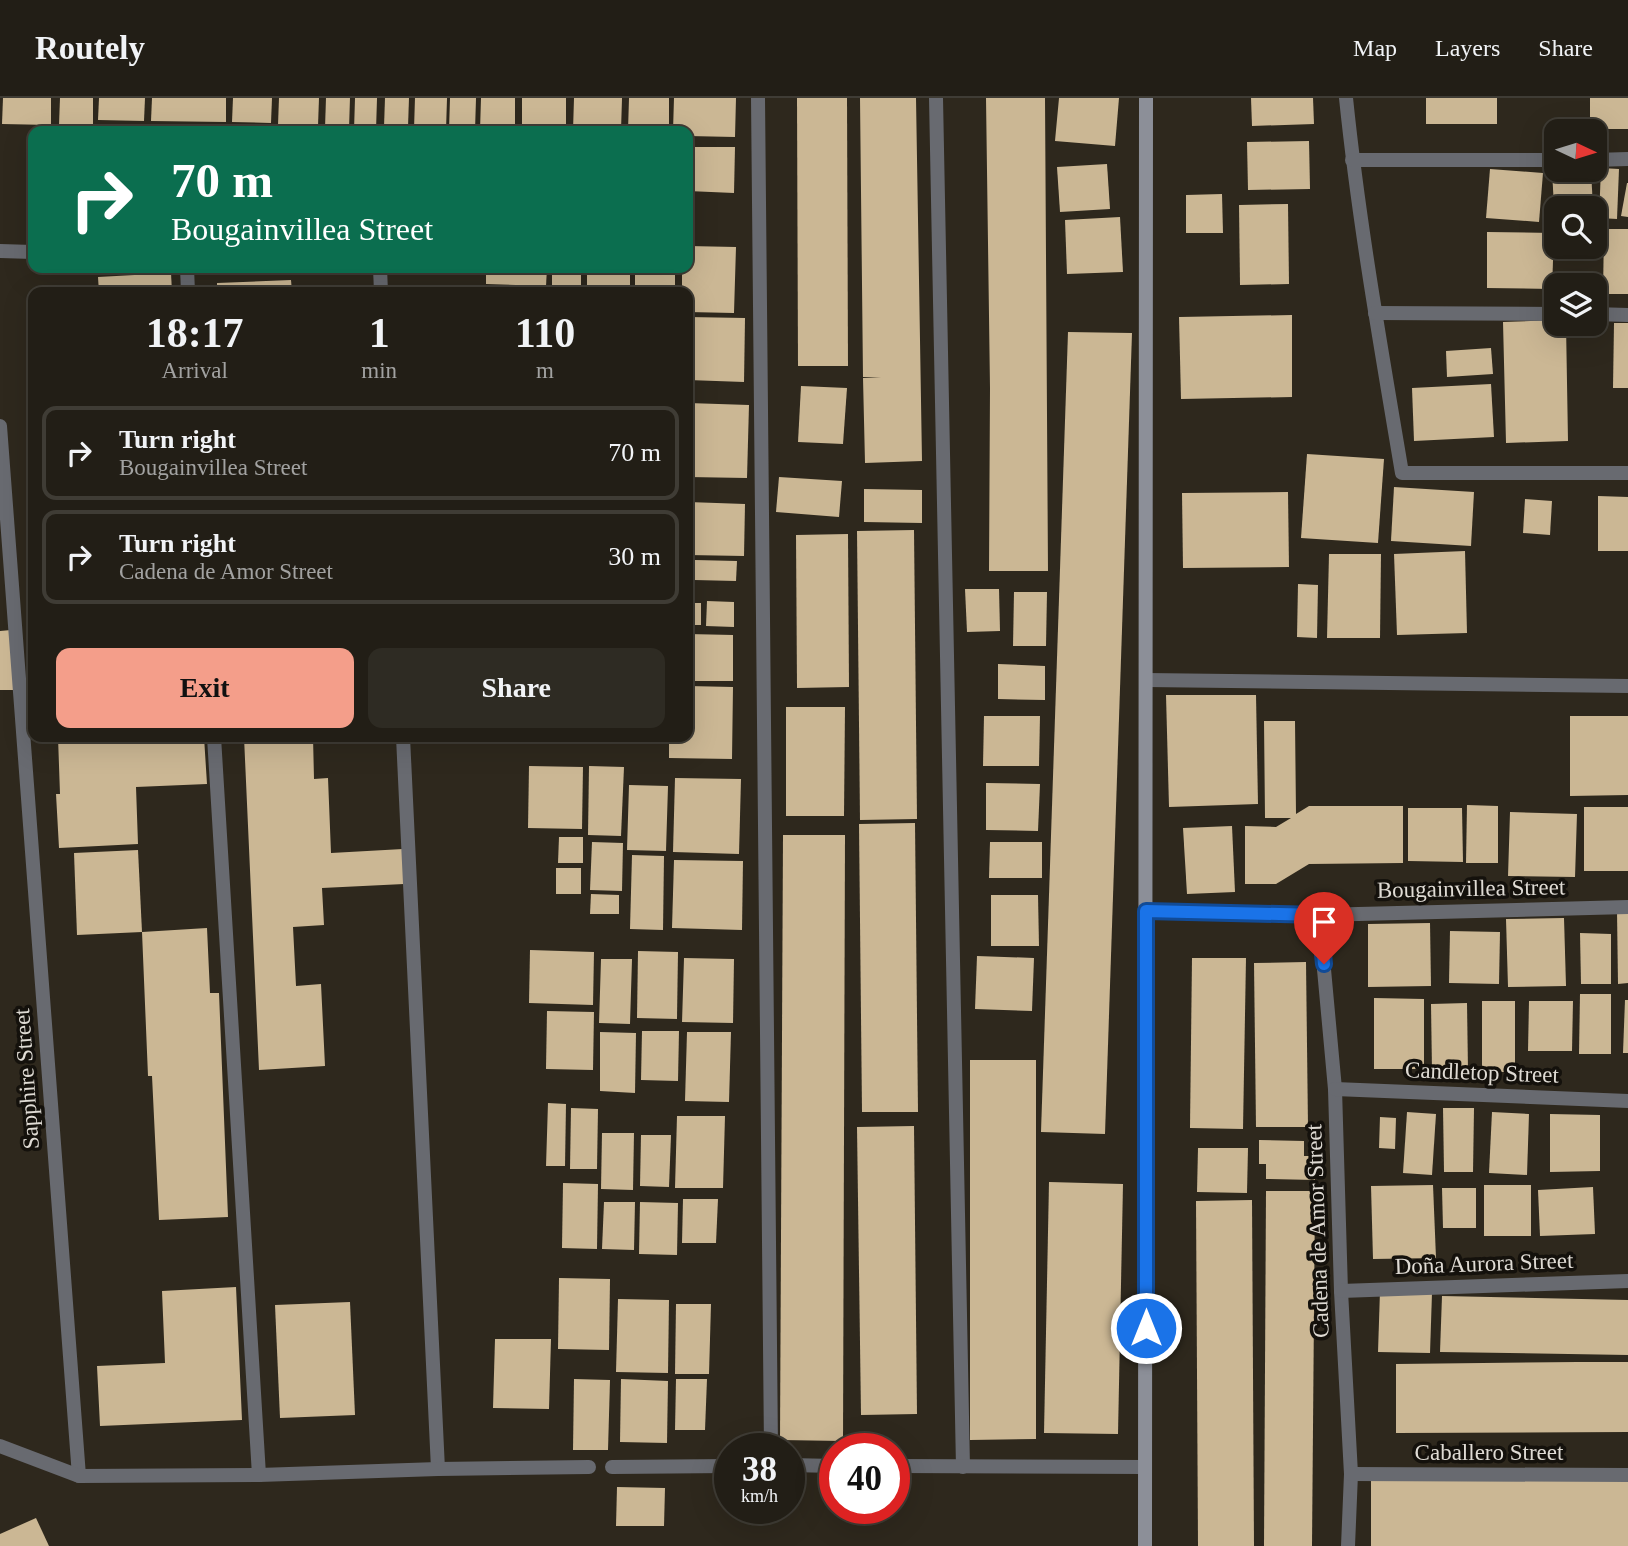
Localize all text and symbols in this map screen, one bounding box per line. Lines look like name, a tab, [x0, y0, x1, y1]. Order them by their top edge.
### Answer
text: Routely	[35, 30, 145, 66]
text: Map	[1353, 35, 1397, 61]
text: Layers	[1435, 35, 1500, 61]
text: Share	[1538, 35, 1593, 61]
north arrow	[1544, 119, 1606, 182]
map controls	[1544, 119, 1607, 336]
text: 70 m	[171, 153, 273, 208]
icon: right	[56, 154, 147, 245]
button: search	[1544, 196, 1607, 259]
text: Bougainvillea Street	[171, 211, 433, 247]
button: layers	[1544, 273, 1607, 336]
text: 18:17	[146, 310, 244, 356]
text: 1	[369, 310, 390, 356]
text: 110	[515, 310, 575, 356]
text: Arrival	[161, 358, 228, 383]
text: min	[361, 358, 397, 383]
text: m	[536, 358, 554, 383]
text: Turn right	[119, 425, 236, 454]
icon: right	[60, 434, 98, 472]
text: 70 m	[608, 438, 661, 467]
text: Bougainvillea Street	[119, 455, 307, 480]
text: Turn right	[119, 529, 236, 558]
icon: right	[60, 538, 98, 576]
text: 30 m	[608, 542, 661, 571]
text: Cadena de Amor Street	[119, 559, 333, 584]
button: Exit	[56, 648, 354, 728]
button: Share	[368, 648, 665, 728]
street label: Bougainvillea Street	[1377, 874, 1566, 903]
pin	[1294, 892, 1354, 964]
icon: arrive	[1305, 903, 1343, 941]
street label: Sapphire Street	[9, 1007, 44, 1150]
street label: Candletop Street	[1405, 1057, 1560, 1088]
street label: Cadena de Amor Street	[1301, 1123, 1334, 1338]
street label: Doña Aurora Street	[1394, 1248, 1574, 1279]
position arrow	[1109, 1291, 1183, 1365]
speed limit sign: 40	[819, 1433, 910, 1524]
street label: Caballero Street	[1415, 1440, 1564, 1465]
text: 38	[742, 1450, 777, 1489]
text: km/h	[741, 1486, 778, 1506]

